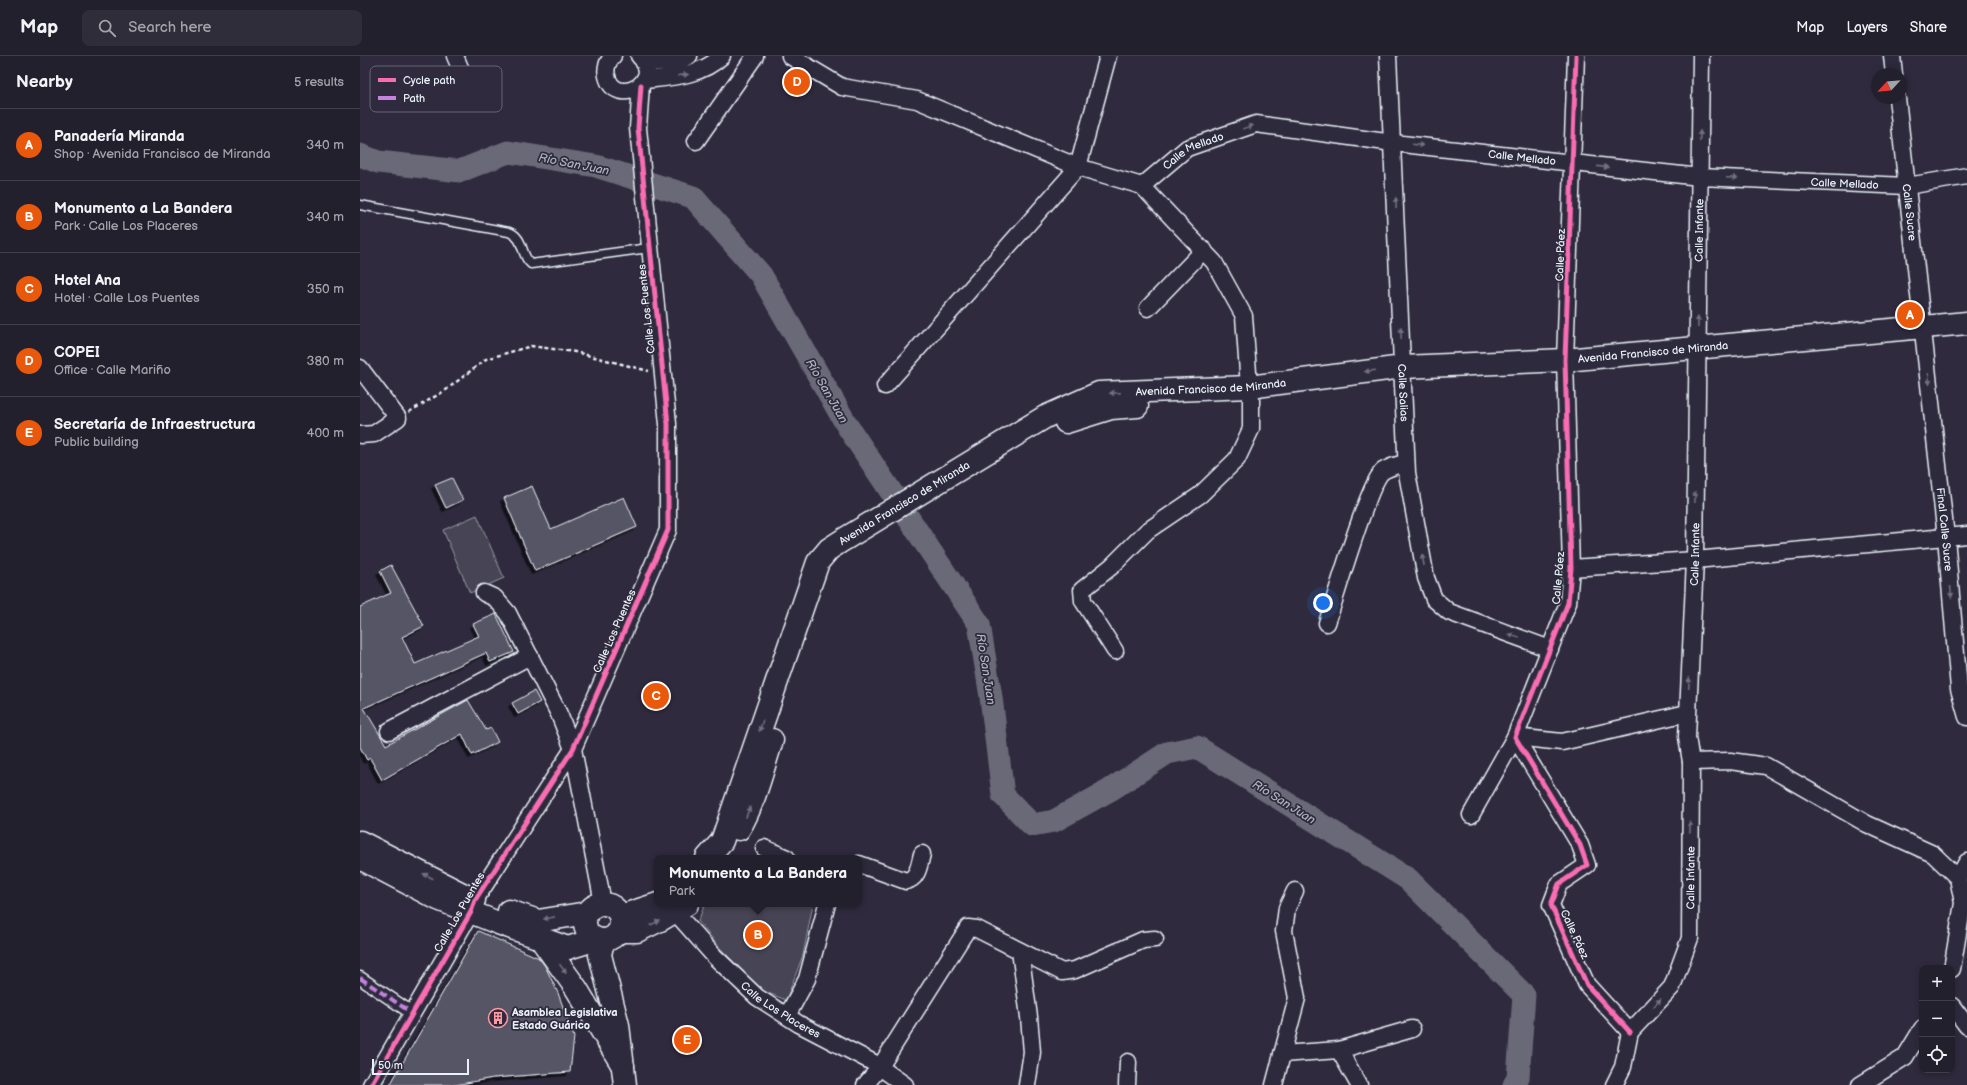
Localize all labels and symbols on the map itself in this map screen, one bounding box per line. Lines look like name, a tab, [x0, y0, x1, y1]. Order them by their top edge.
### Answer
legend	[370, 66, 502, 112]
pin: D	[784, 67, 810, 97]
north arrow	[1871, 68, 1907, 104]
one-way arrow	[677, 72, 689, 79]
text: Cycle path	[403, 74, 455, 87]
text: Path	[403, 92, 425, 105]
one-way arrow	[1242, 124, 1254, 130]
one-way arrow	[1697, 129, 1703, 142]
street label: Calle Mellado	[1160, 130, 1225, 173]
one-way arrow	[1412, 142, 1424, 149]
street label: Calle Mellado	[1487, 148, 1556, 168]
water label: Río San Juan	[537, 150, 611, 179]
one-way arrow	[1597, 163, 1609, 170]
one-way arrow	[1726, 175, 1739, 181]
street label: Calle Mellado	[1810, 176, 1879, 192]
street label: Calle Sucre	[1900, 183, 1919, 242]
one-way arrow	[1392, 197, 1399, 209]
street label: Calle Infante	[1693, 198, 1706, 262]
street label: Calle Páez	[1553, 228, 1568, 282]
street label: Calle Los Puentes	[635, 263, 658, 354]
pin: A	[1897, 300, 1923, 330]
one-way arrow	[1695, 315, 1701, 328]
one-way arrow	[1398, 327, 1405, 339]
street label: Avenida Francisco de Miranda	[1577, 339, 1729, 366]
water label: Río San Juan	[802, 356, 851, 426]
street label: Calle Salias	[1395, 364, 1411, 422]
one-way arrow	[1364, 368, 1376, 374]
one-way arrow	[1926, 373, 1932, 386]
street label: Avenida Francisco de Miranda	[1135, 376, 1287, 399]
one-way arrow	[1109, 389, 1121, 396]
street label: Avenida Francisco de Miranda	[837, 458, 972, 548]
street label: Final Calle Sucre	[1934, 487, 1955, 572]
one-way arrow	[1692, 491, 1699, 503]
street label: Calle Infante	[1688, 522, 1702, 586]
street label: Calle Páez	[1550, 550, 1567, 605]
one-way arrow	[1420, 554, 1426, 566]
one-way arrow	[1947, 586, 1954, 598]
street label: Calle Los Puentes	[590, 587, 639, 675]
your location	[1313, 593, 1333, 613]
water label: Río San Juan	[972, 632, 999, 706]
one-way arrow	[1507, 632, 1519, 638]
one-way arrow	[1686, 676, 1692, 689]
pin: C	[643, 681, 669, 711]
one-way arrow	[758, 720, 764, 732]
water label: Río San Juan	[1249, 777, 1318, 828]
one-way arrow	[745, 805, 751, 817]
one-way arrow	[1687, 821, 1694, 833]
street label: Calle Infante	[1684, 846, 1698, 909]
street label: Calle Los Puentes	[431, 870, 488, 954]
one-way arrow	[422, 873, 434, 880]
street label: Calle Páez	[1557, 908, 1592, 962]
one-way arrow	[543, 916, 555, 922]
one-way arrow	[649, 920, 661, 926]
pin: B	[745, 920, 771, 950]
one-way arrow	[559, 964, 567, 975]
street label: Calle Los Placeres	[738, 979, 823, 1041]
one-way arrow	[1652, 998, 1661, 1009]
place label: Asamblea Legislativa Estado Guárico	[511, 1006, 618, 1032]
building icon: Asamblea Legislativa Estado Guárico	[487, 1007, 509, 1029]
pin: E	[674, 1025, 700, 1055]
scale bar	[372, 1057, 469, 1076]

